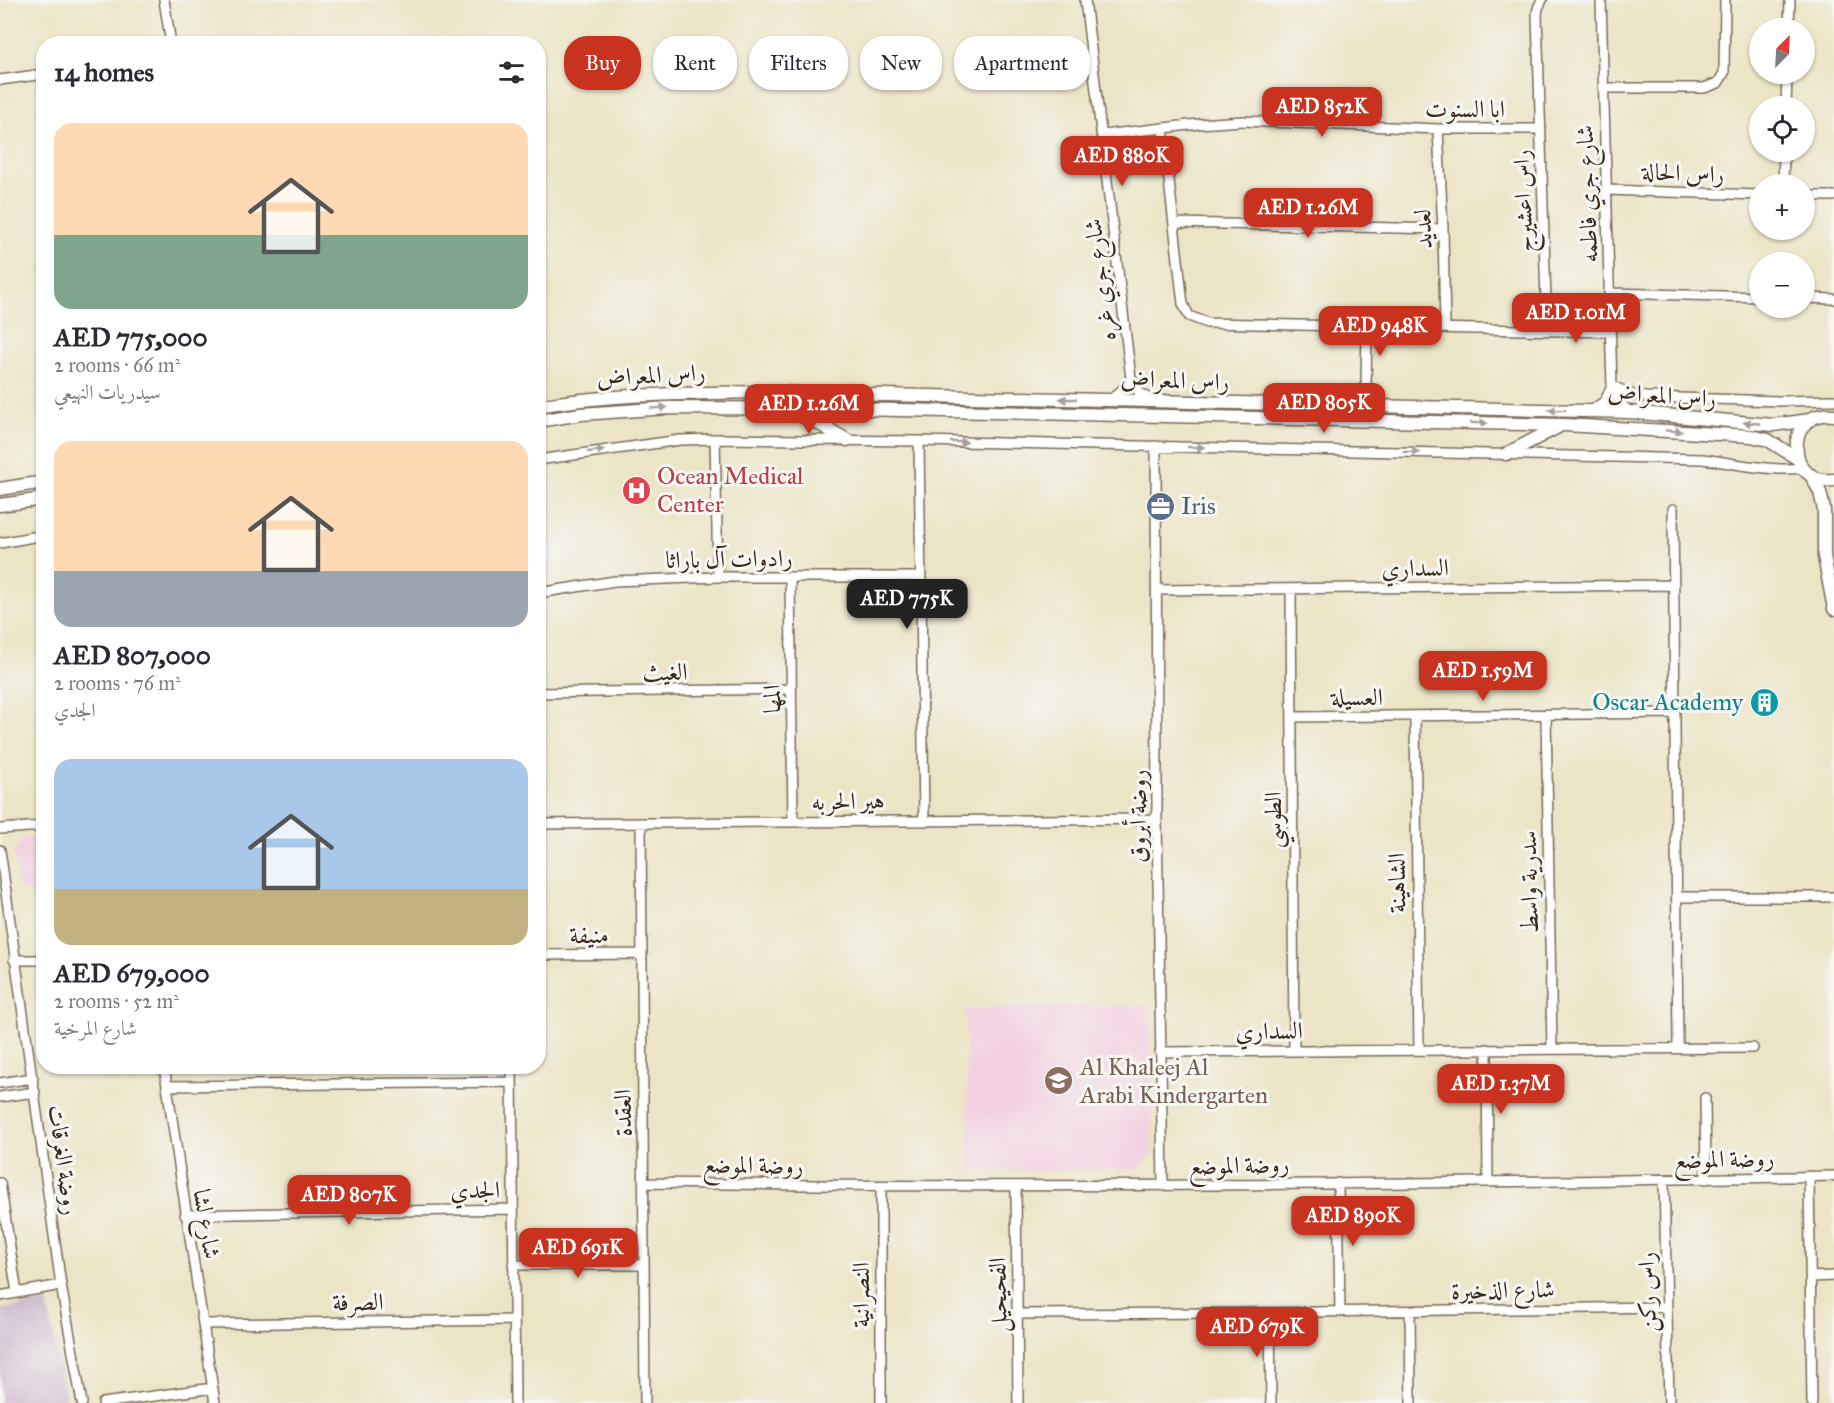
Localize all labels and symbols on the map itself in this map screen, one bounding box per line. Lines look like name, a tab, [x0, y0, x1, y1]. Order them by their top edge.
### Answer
north arrow	[1749, 18, 1815, 84]
pin: AED 852K	[1260, 87, 1384, 138]
street label: ابا السنوت	[1425, 94, 1505, 124]
street label: شارع جري فاطمه	[1570, 124, 1609, 263]
pin: AED 880K	[1060, 136, 1184, 187]
street label: راس اعشيرج	[1506, 149, 1546, 253]
street label: راس الحالة	[1640, 157, 1725, 189]
pin: AED 1.26M	[1239, 188, 1377, 239]
street label: لعديد	[1407, 209, 1439, 249]
street label: شارع جري غره	[1078, 216, 1127, 343]
pin: AED 1.01M	[1507, 293, 1645, 344]
pin: AED 948K	[1318, 306, 1442, 357]
street label: راس المعراض	[596, 357, 706, 393]
street label: راس المعراض	[1120, 363, 1230, 397]
street label: راس المعراض	[1607, 376, 1717, 414]
pin: AED 805K	[1262, 383, 1386, 434]
pin: AED 1.26M	[740, 384, 878, 435]
one-way arrow	[1059, 394, 1078, 404]
one-way arrow	[650, 404, 669, 413]
one-way arrow	[1548, 406, 1567, 415]
one-way arrow	[1469, 418, 1488, 428]
one-way arrow	[1742, 418, 1761, 428]
one-way arrow	[1664, 426, 1683, 436]
one-way arrow	[949, 437, 968, 446]
one-way arrow	[1186, 443, 1205, 452]
one-way arrow	[587, 446, 606, 455]
one-way arrow	[1402, 447, 1421, 457]
place label: Ocean Medical Center	[657, 461, 804, 519]
hospital icon: Ocean Medical Center	[620, 474, 652, 506]
office icon: Iris	[1144, 490, 1176, 522]
place label: Iris	[1181, 491, 1216, 521]
street label: رادوات آل باراثا	[665, 543, 793, 575]
street label: السداري	[1381, 552, 1449, 588]
pin: AED 775K	[845, 579, 969, 630]
pin: AED 1.59M	[1414, 651, 1552, 702]
street label: الغيث	[642, 657, 688, 687]
street label: العسيلة	[1330, 682, 1383, 712]
street label: المها	[757, 684, 787, 714]
building icon: Oscar Academy	[1748, 686, 1780, 718]
place label: Oscar Academy	[1592, 687, 1744, 717]
street label: روضة أبروق	[1121, 769, 1153, 863]
street label: هير الحربه	[811, 785, 885, 817]
street label: الطوسي	[1258, 792, 1295, 848]
street label: سدرية واسط	[1513, 830, 1545, 934]
street label: الشاهينة	[1381, 853, 1413, 913]
street label: منيفة	[569, 920, 609, 950]
street label: السداري	[1235, 1015, 1303, 1051]
place label: Al Khaleej Al Arabi Kindergarten	[1079, 1052, 1268, 1110]
pin: AED 1.37M	[1432, 1064, 1570, 1115]
school or university icon: Al Khaleej Al Arabi Kindergarten	[1043, 1065, 1075, 1097]
street label: العقدة	[608, 1089, 638, 1137]
street label: روضة الغرقات	[41, 1103, 87, 1217]
street label: روضة الموضع	[1673, 1143, 1775, 1182]
street label: روضة الموضع	[702, 1149, 804, 1188]
street label: روضة الموضع	[1188, 1149, 1290, 1188]
pin: AED 807K	[287, 1175, 411, 1226]
street label: الجدي	[450, 1175, 500, 1209]
street label: شارع لشا	[182, 1187, 227, 1262]
pin: AED 890K	[1291, 1196, 1415, 1247]
pin: AED 691K	[516, 1228, 640, 1279]
street label: راس ركن	[1631, 1252, 1664, 1332]
street label: الفحيحيل	[982, 1257, 1016, 1333]
street label: النصرانية	[846, 1262, 877, 1328]
street label: شارع الذخيرة	[1451, 1274, 1555, 1311]
street label: الصرفة	[332, 1287, 384, 1318]
pin: AED 679K	[1195, 1307, 1319, 1358]

